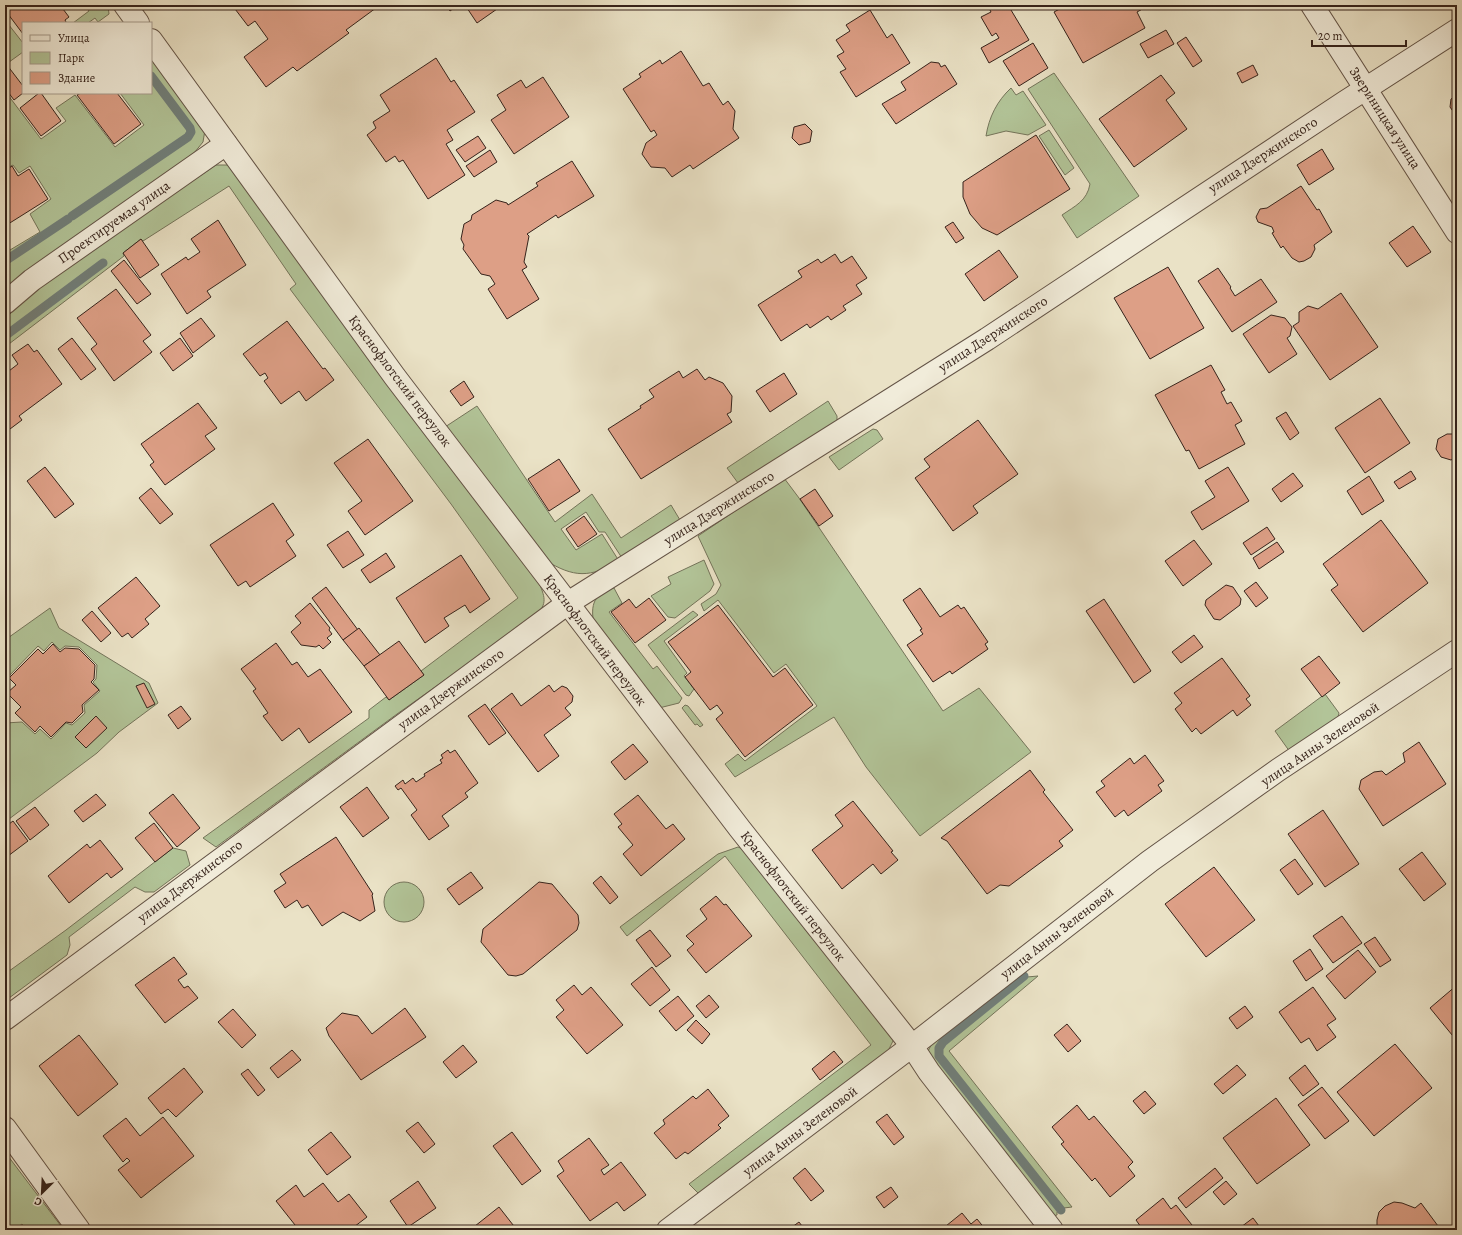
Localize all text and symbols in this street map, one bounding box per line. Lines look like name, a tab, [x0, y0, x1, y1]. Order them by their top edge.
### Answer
legend	[22, 22, 152, 94]
scale bar	[1312, 22, 1406, 48]
text: 20 m	[1318, 28, 1342, 44]
text: Улица	[58, 30, 90, 46]
text: Парк	[58, 50, 84, 66]
street label: Звериницкая улица	[1345, 63, 1426, 173]
text: Здание	[58, 70, 95, 86]
street label: улица Дзержинского	[1204, 112, 1321, 198]
street label: Проектируемая улица	[54, 176, 174, 268]
street label: улица Дзержинского	[934, 291, 1051, 377]
street label: Краснофлотский переулок	[344, 311, 456, 451]
street label: улица Дзержинского	[659, 466, 778, 550]
street label: Краснофлотский переулок	[539, 570, 651, 710]
street label: улица Дзержинского	[393, 644, 508, 735]
street label: улица Анны Зеленовой	[1256, 697, 1383, 791]
street label: Краснофлотский переулок	[736, 827, 850, 965]
street label: улица Дзержинского	[133, 835, 246, 927]
street label: улица Анны Зеленовой	[996, 883, 1118, 984]
street label: улица Анны Зеленовой	[738, 1082, 861, 1181]
north arrow	[22, 1173, 62, 1213]
text: С	[32, 1193, 44, 1210]

